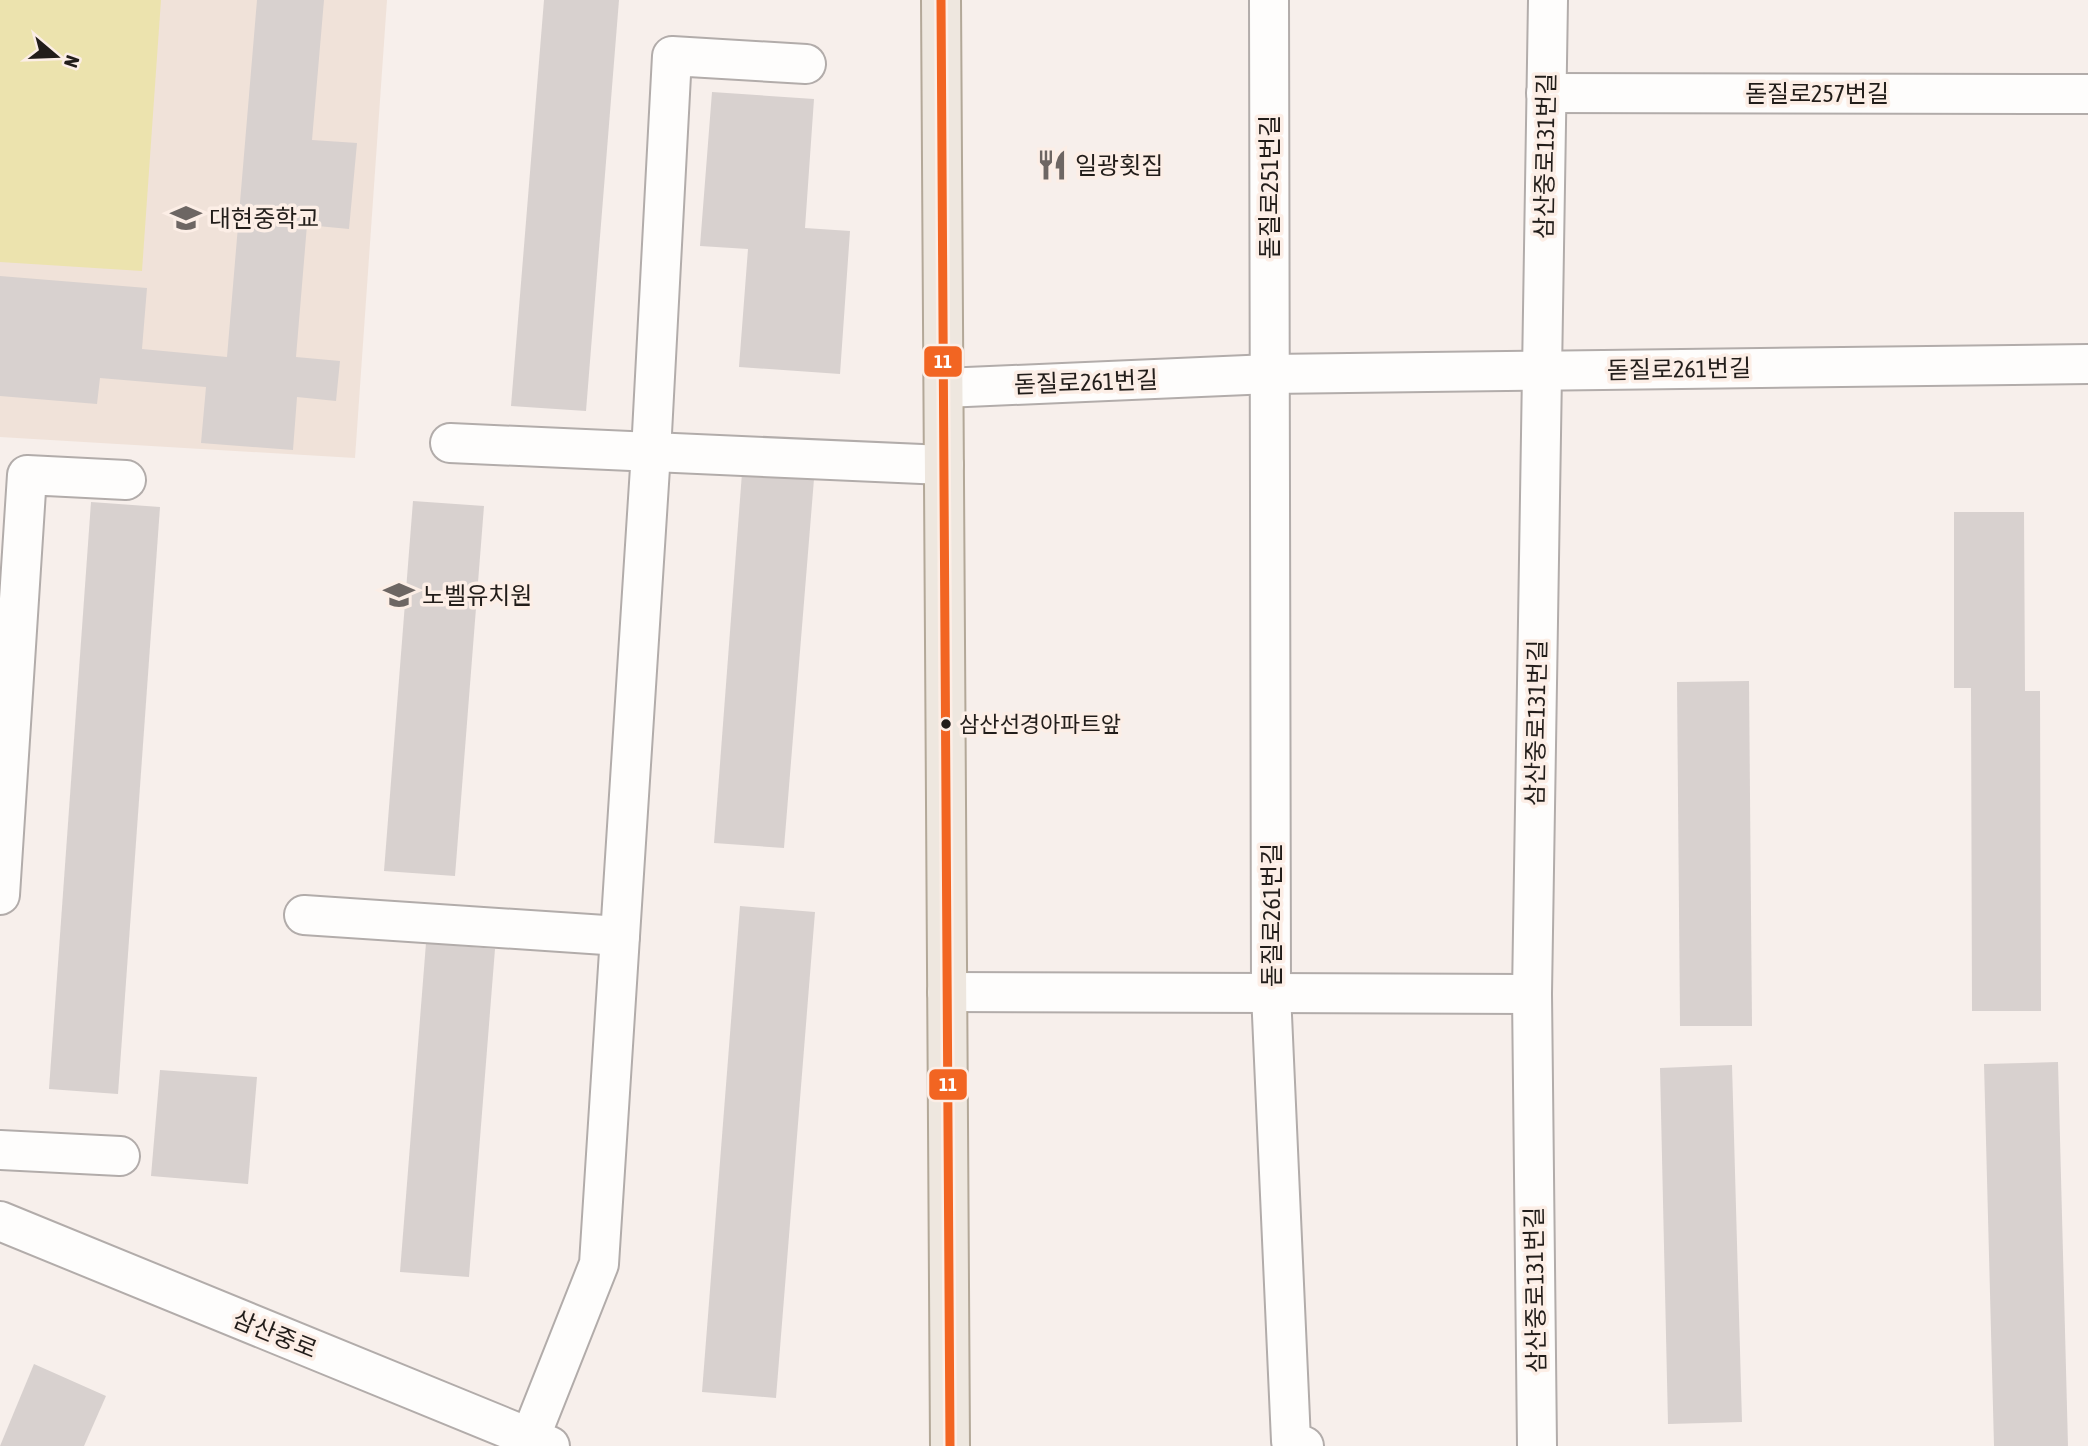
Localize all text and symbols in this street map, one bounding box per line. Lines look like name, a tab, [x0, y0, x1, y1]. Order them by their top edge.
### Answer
north arrow	[21, 21, 91, 91]
text: N	[60, 53, 84, 70]
street label: 삼산중로131번길	[1530, 73, 1560, 239]
street label: 돋질로257번길	[1745, 80, 1889, 107]
street label: 돋질로251번길	[1256, 115, 1283, 259]
restaurant icon: 일광횟집	[1035, 148, 1069, 182]
place label: 일광횟집	[1075, 152, 1163, 179]
school or university icon: 대현중학교	[169, 201, 203, 235]
place label: 대현중학교	[209, 205, 319, 232]
line badge: 11	[923, 345, 963, 378]
text: 11	[934, 350, 952, 372]
street label: 돋질로261번길	[1607, 354, 1751, 384]
street label: 돋질로261번길	[1013, 366, 1159, 398]
school or university icon: 노벨유치원	[382, 578, 416, 612]
place label: 노벨유치원	[422, 582, 532, 609]
street label: 삼산중로131번길	[1521, 640, 1551, 806]
place label: 삼산선경아파트앞	[959, 711, 1121, 737]
marker: 삼산선경아파트앞	[939, 717, 953, 731]
street label: 돋질로261번길	[1258, 843, 1285, 987]
line badge: 11	[928, 1068, 968, 1101]
text: 11	[939, 1073, 957, 1095]
street label: 삼산중로131번길	[1520, 1207, 1550, 1373]
street label: 삼산중로	[229, 1305, 321, 1363]

